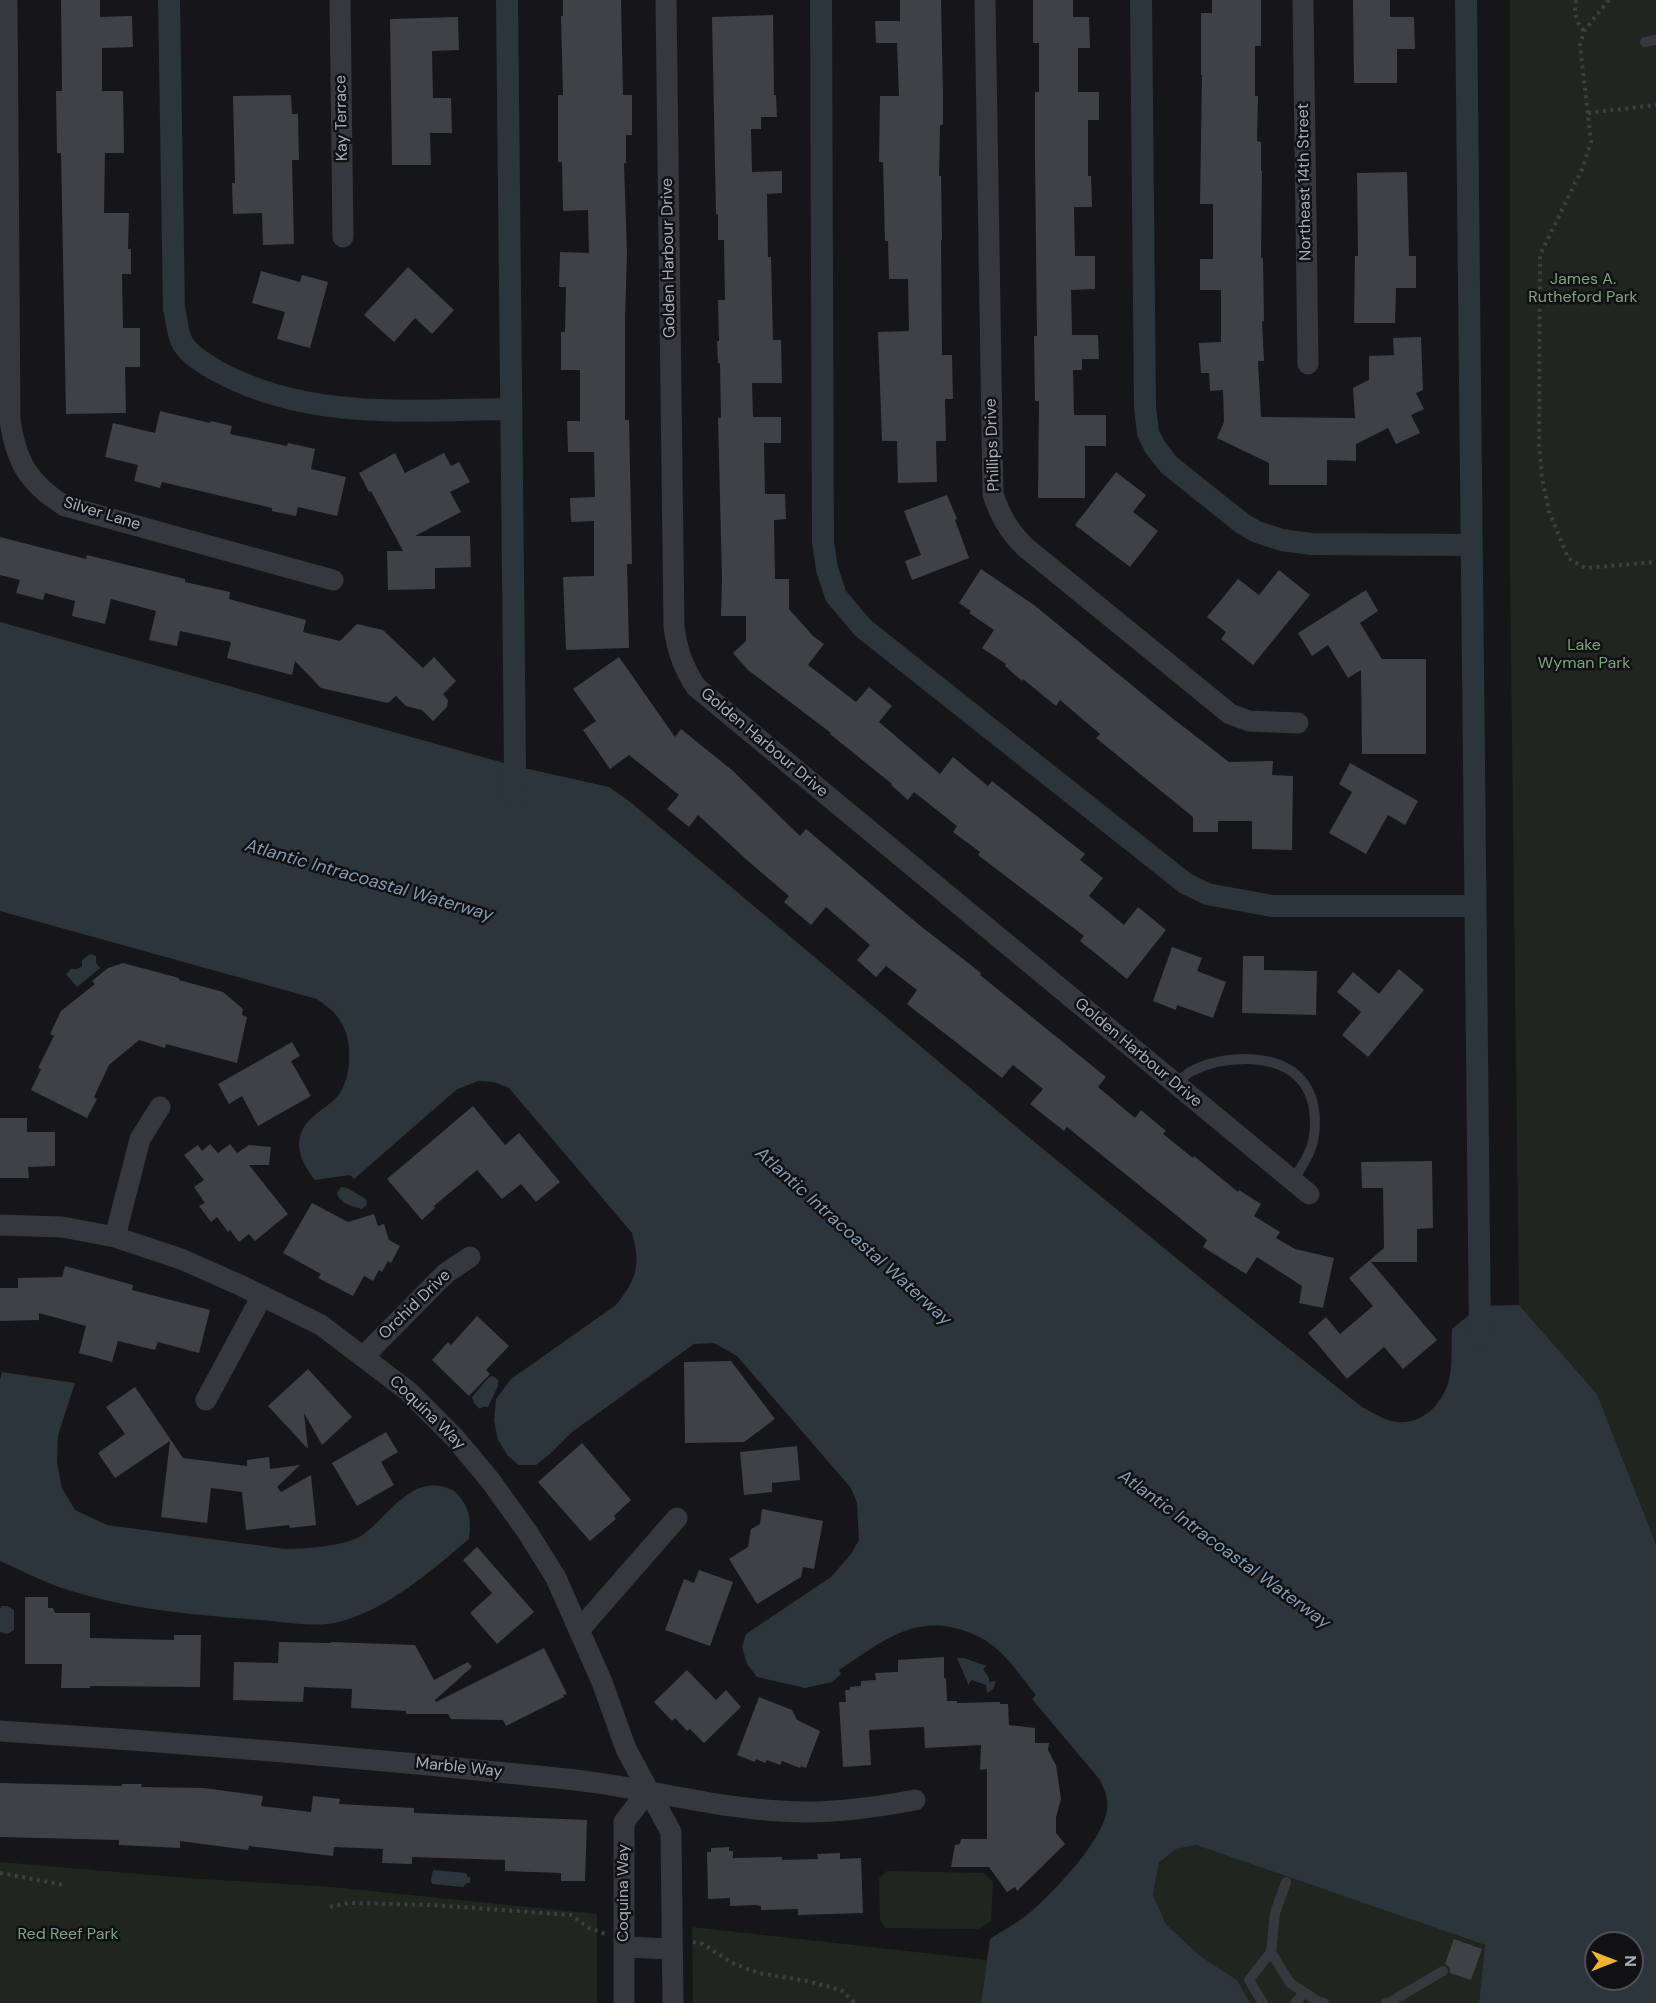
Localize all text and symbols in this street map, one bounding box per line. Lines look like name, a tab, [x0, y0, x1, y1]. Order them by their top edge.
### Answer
street label: Kay Terrace	[332, 75, 352, 161]
street label: Northeast 14th Street	[1294, 103, 1316, 261]
street label: Golden Harbour Drive	[658, 178, 680, 338]
park label: James A. Rutheford Park	[1528, 270, 1638, 308]
street label: Phillips Drive	[982, 398, 1004, 492]
street label: Silver Lane	[61, 493, 143, 535]
park label: Lake Wyman Park	[1538, 636, 1630, 674]
street label: Golden Harbour Drive	[697, 684, 831, 802]
water label: Atlantic Intracoastal Waterway	[243, 835, 495, 927]
street label: Golden Harbour Drive	[1071, 994, 1205, 1112]
water label: Atlantic Intracoastal Waterway	[750, 1143, 956, 1331]
street label: Orchid Drive	[375, 1266, 455, 1344]
street label: Coquina Way	[385, 1372, 469, 1454]
water label: Atlantic Intracoastal Waterway	[1114, 1466, 1334, 1634]
street label: Marble Way	[415, 1754, 503, 1782]
street label: Coquina Way	[614, 1844, 634, 1942]
park label: Red Reef Park	[18, 1925, 118, 1945]
north arrow	[1584, 1931, 1644, 1991]
text: N	[1620, 1955, 1641, 1967]

